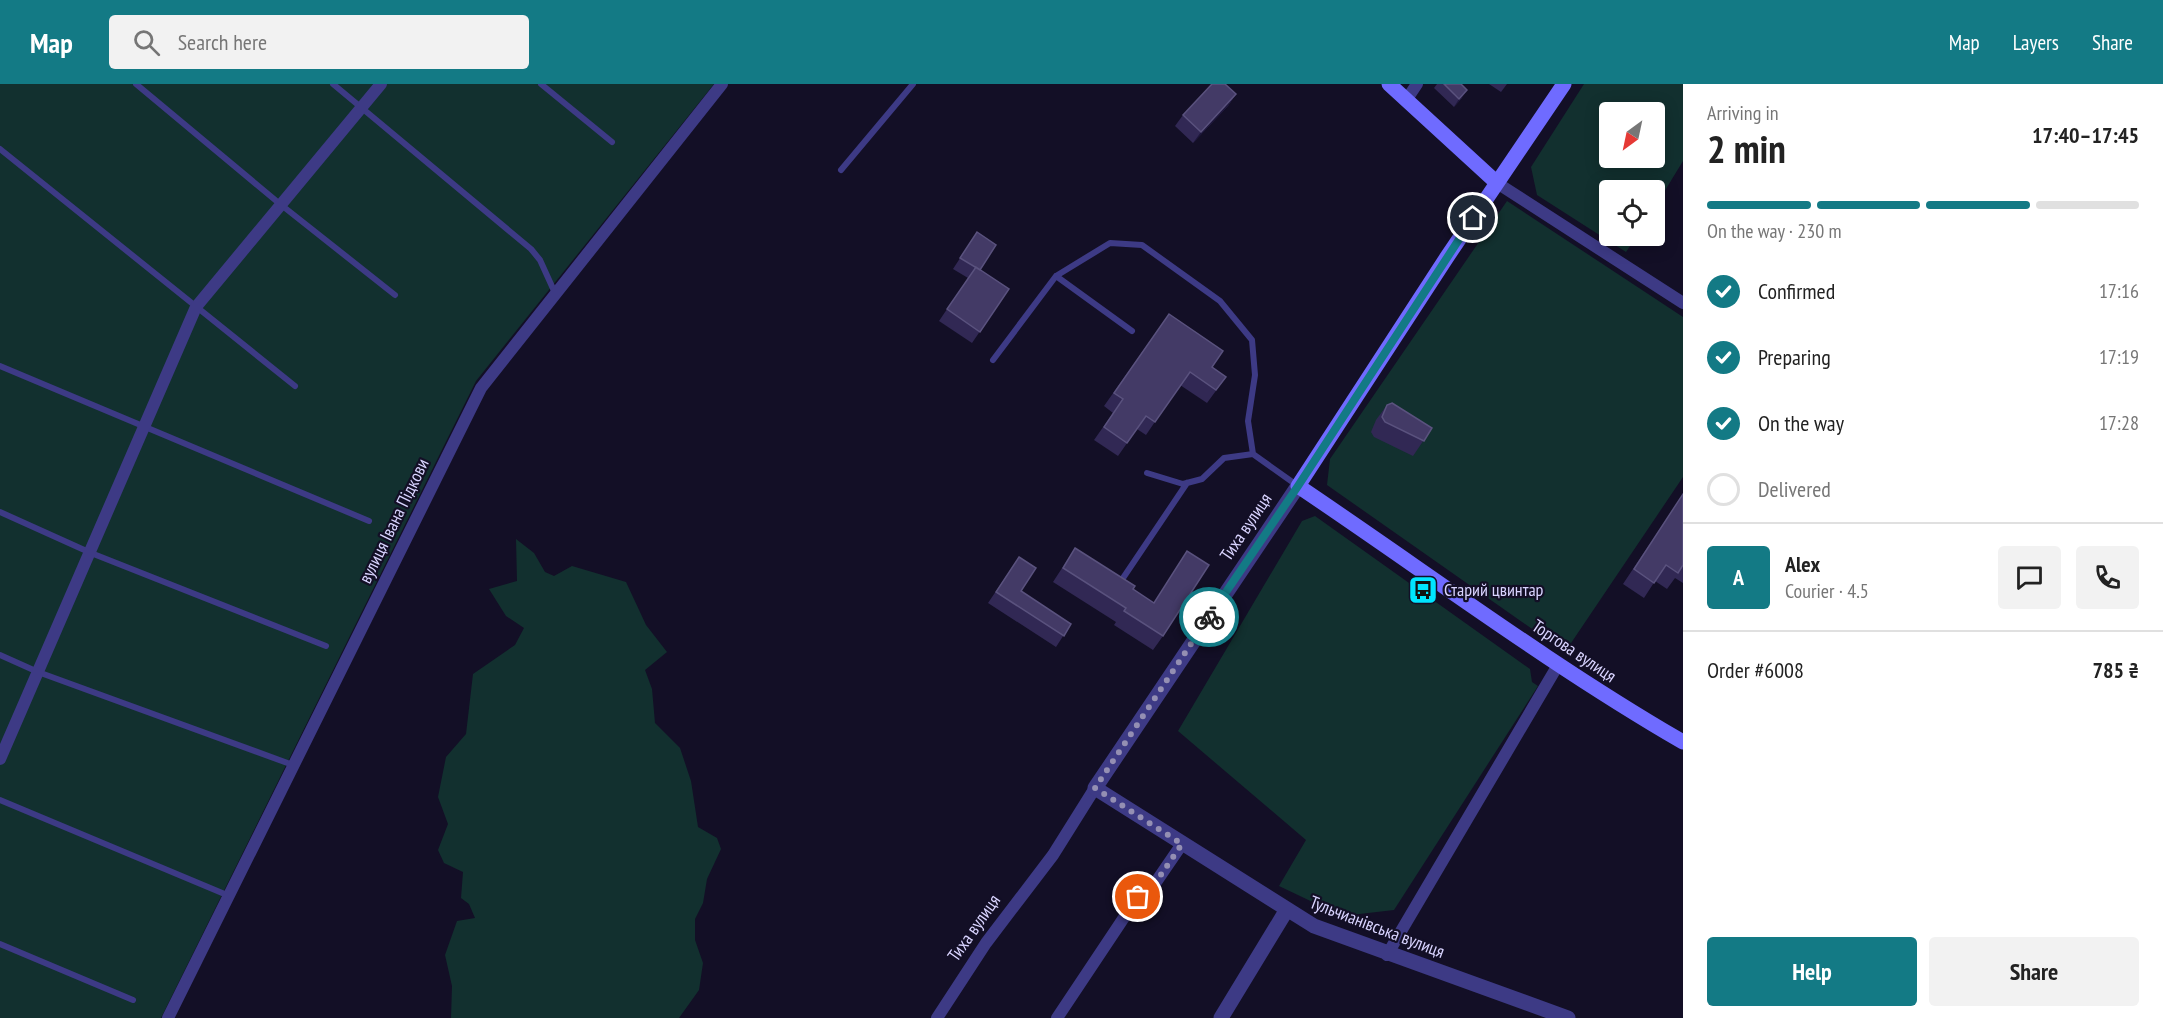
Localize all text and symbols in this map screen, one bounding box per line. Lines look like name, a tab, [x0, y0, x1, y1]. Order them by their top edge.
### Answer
search box	[109, 15, 529, 69]
text: Map	[30, 24, 73, 61]
icon: search	[130, 26, 163, 59]
text: Search here	[178, 28, 267, 56]
text: Map	[1949, 29, 1980, 56]
text: Layers	[2013, 29, 2059, 56]
text: Share	[2092, 29, 2133, 56]
text: Arriving in	[1707, 100, 1779, 126]
north arrow	[1599, 102, 1665, 168]
map controls	[1599, 102, 1665, 246]
text: 17:40–17:45	[2032, 121, 2139, 149]
text: 2 min	[1707, 123, 1786, 174]
button: locate	[1599, 180, 1665, 246]
pin	[1447, 192, 1498, 243]
icon: home	[1456, 201, 1489, 234]
text: On the way · 230 m	[1707, 218, 1842, 244]
icon: check	[1707, 275, 1740, 308]
text: Confirmed	[1758, 277, 1835, 305]
text: 17:16	[2099, 278, 2139, 304]
icon: check	[1707, 341, 1740, 374]
text: Preparing	[1758, 343, 1831, 371]
text: 17:19	[2099, 344, 2139, 370]
icon: check	[1707, 407, 1740, 440]
text: On the way	[1758, 409, 1844, 437]
text: 17:28	[2099, 410, 2139, 436]
street label: вулиця Івана Підкови	[353, 455, 434, 587]
text: Delivered	[1758, 475, 1831, 503]
street label: Тиха вулиця	[1215, 488, 1277, 565]
button: chat	[1998, 546, 2061, 609]
button: phone	[2076, 546, 2139, 609]
text: Alex	[1785, 550, 1820, 578]
text: A	[1733, 563, 1744, 591]
bus stop icon: Старий цвинтар	[1407, 574, 1439, 606]
place label: Старий цвинтар	[1444, 578, 1544, 601]
text: Courier · 4.5	[1785, 578, 1869, 604]
courier	[1179, 587, 1239, 647]
icon: bike	[1193, 601, 1226, 634]
street label: Торгова вулиця	[1528, 614, 1621, 687]
text: Order #6008	[1707, 656, 1804, 684]
text: 785 ₴	[2092, 656, 2139, 684]
pin	[1112, 871, 1163, 922]
icon: bag	[1121, 880, 1154, 913]
street label: Тиха вулиця	[942, 890, 1005, 966]
street label: Тульчианівська вулиця	[1306, 890, 1448, 963]
button: Help	[1707, 937, 1917, 1006]
button: Share	[1929, 937, 2139, 1006]

